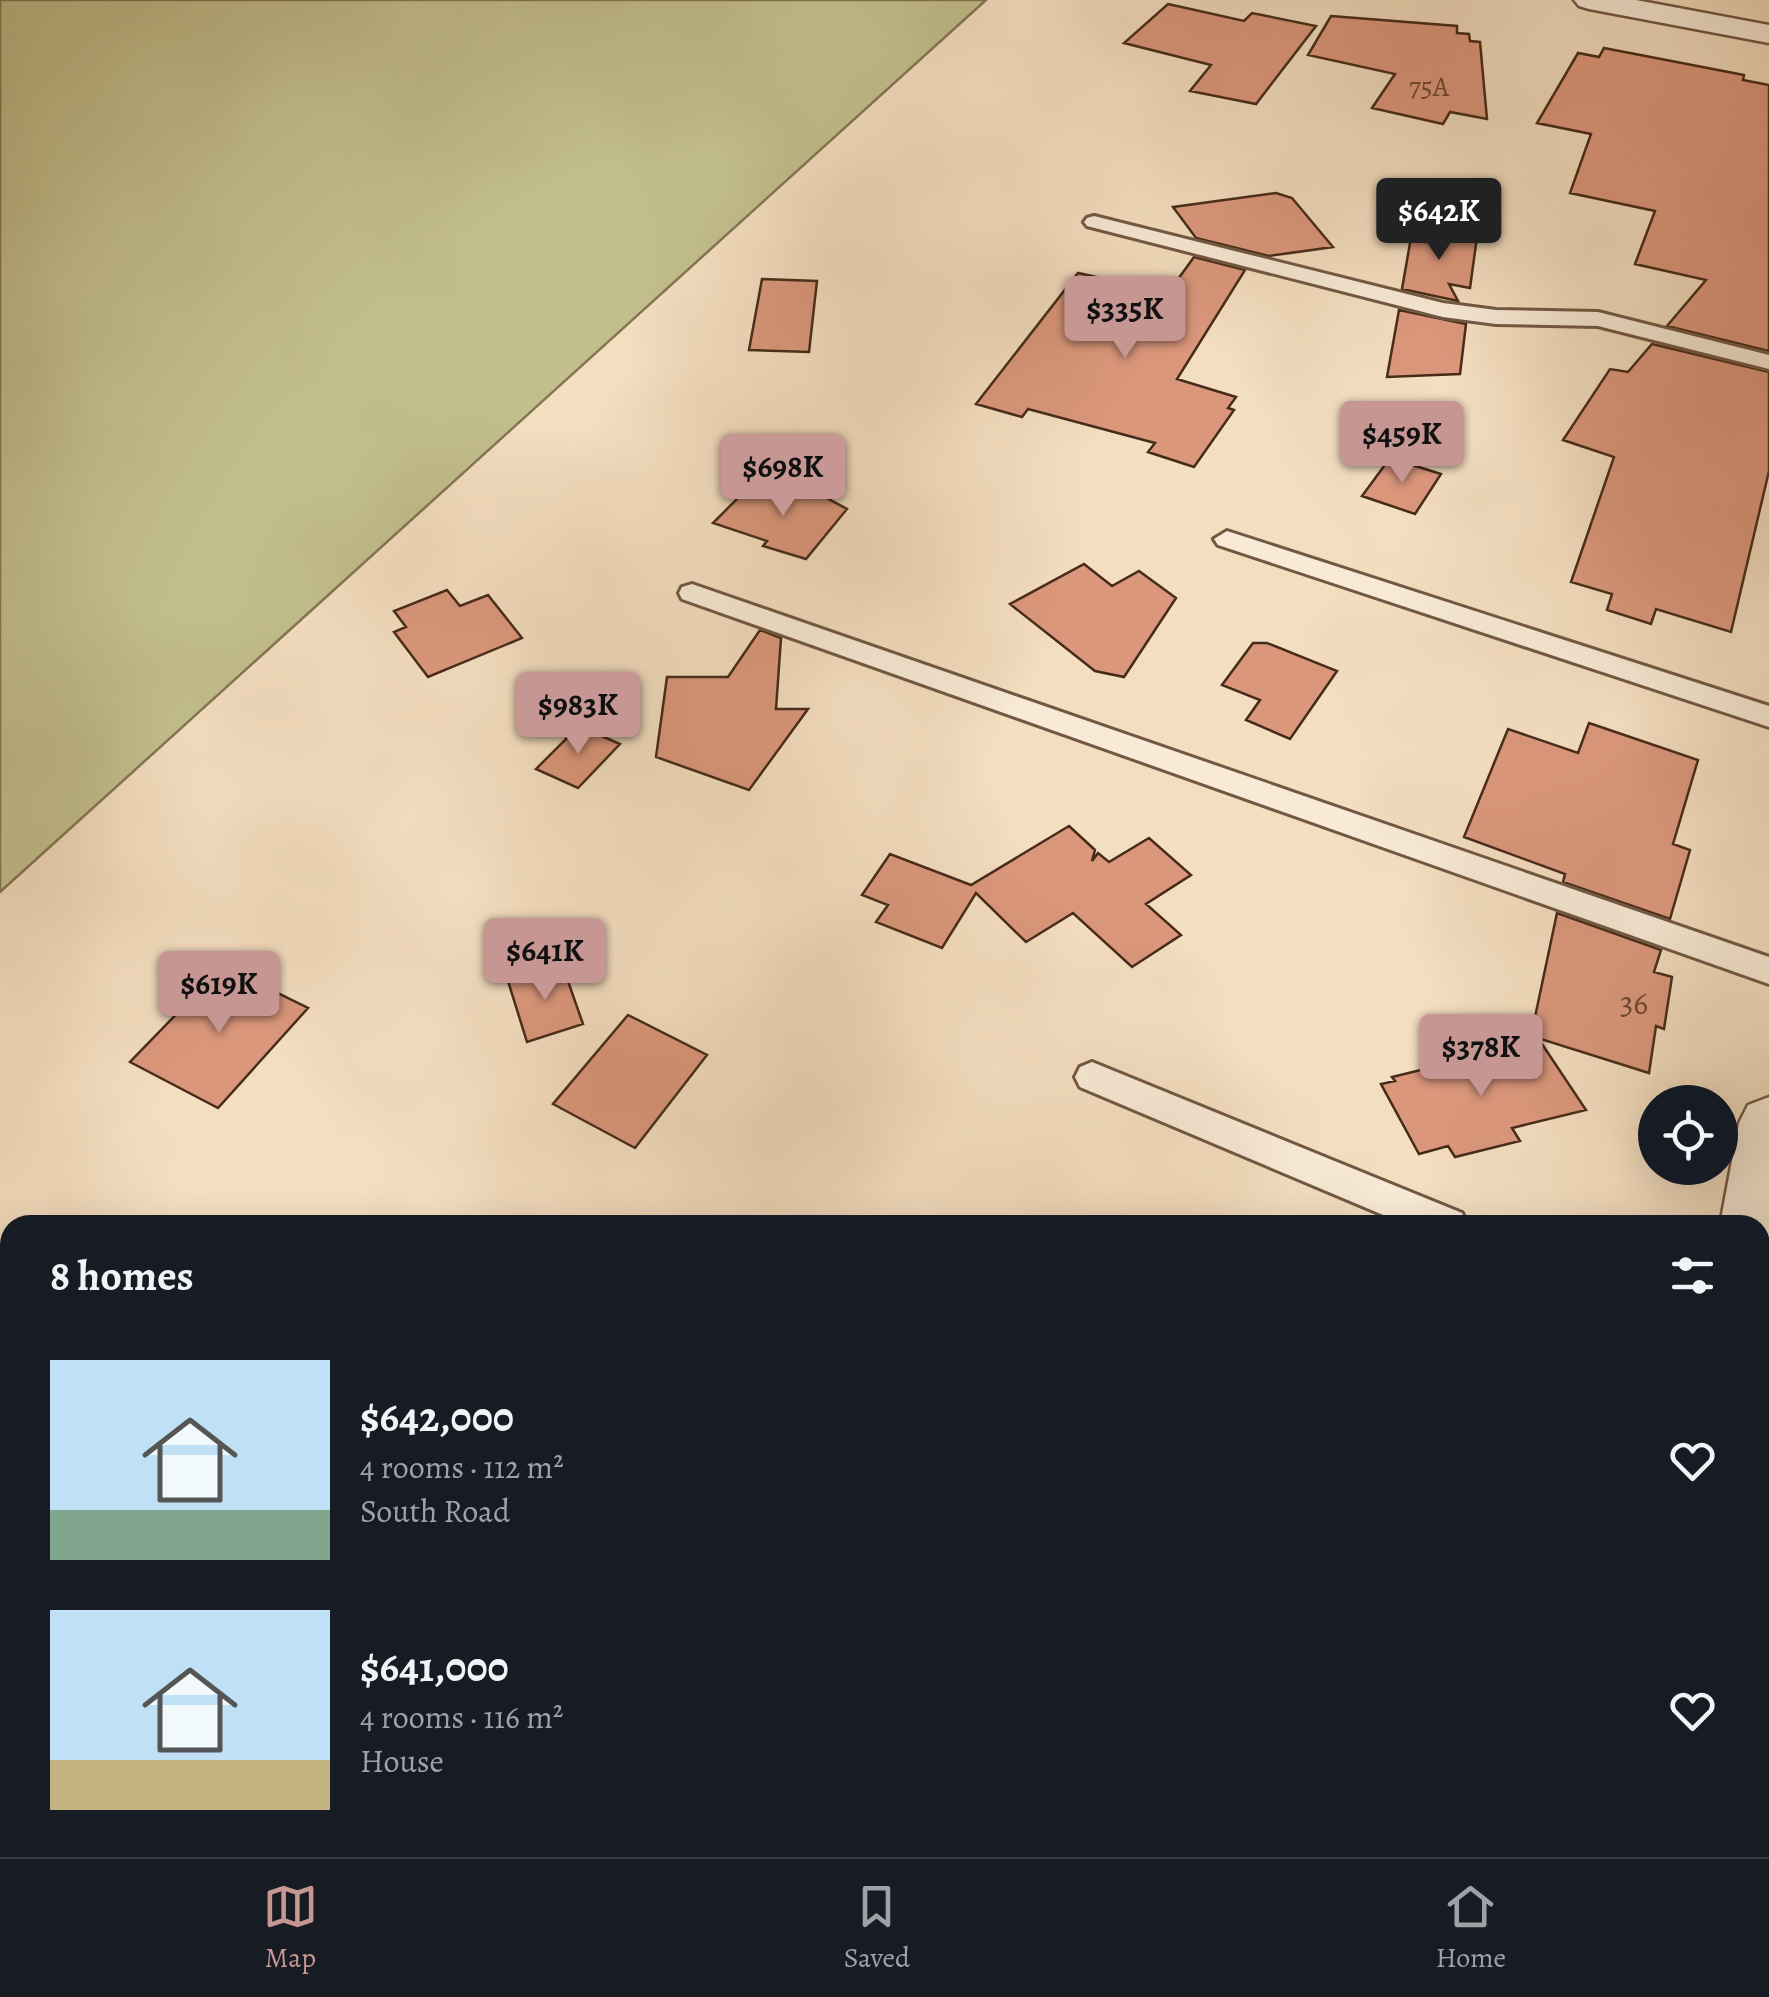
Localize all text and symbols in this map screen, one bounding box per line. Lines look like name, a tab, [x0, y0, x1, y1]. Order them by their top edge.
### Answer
house number: 75A	[1409, 68, 1450, 106]
pin: $642K	[1369, 178, 1509, 263]
text: $642K	[1398, 188, 1480, 232]
pin: $335K	[1055, 276, 1195, 361]
text: $335K	[1086, 286, 1164, 330]
pin: $459K	[1332, 401, 1472, 486]
text: $459K	[1362, 411, 1442, 455]
pin: $698K	[713, 434, 853, 519]
text: $698K	[742, 444, 824, 488]
pin: $983K	[508, 672, 648, 757]
text: $983K	[538, 682, 618, 726]
pin: $641K	[475, 918, 615, 1003]
text: $641K	[506, 928, 584, 972]
pin: $619K	[149, 951, 289, 1036]
text: $619K	[180, 961, 258, 1005]
house number: 36	[1620, 981, 1648, 1025]
pin: $378K	[1411, 1014, 1551, 1099]
text: $378K	[1442, 1024, 1520, 1068]
map controls	[1638, 1085, 1738, 1185]
button: locate	[1638, 1085, 1738, 1185]
text: 8 homes	[50, 1247, 194, 1304]
icon: filters	[1665, 1248, 1720, 1303]
text: $642,000	[360, 1388, 514, 1445]
icon: home	[130, 1400, 250, 1520]
icon: heart	[1665, 1433, 1720, 1488]
text: 4 rooms · 112 m²	[360, 1445, 564, 1489]
text: South Road	[360, 1489, 510, 1533]
text: $641,000	[360, 1638, 509, 1695]
icon: home	[130, 1650, 250, 1770]
icon: heart	[1665, 1683, 1720, 1738]
text: 4 rooms · 116 m²	[360, 1695, 563, 1739]
text: House	[360, 1739, 444, 1783]
tab: Map	[263, 1879, 318, 1977]
tab: Saved	[844, 1879, 910, 1977]
tab: Home	[1436, 1879, 1506, 1977]

